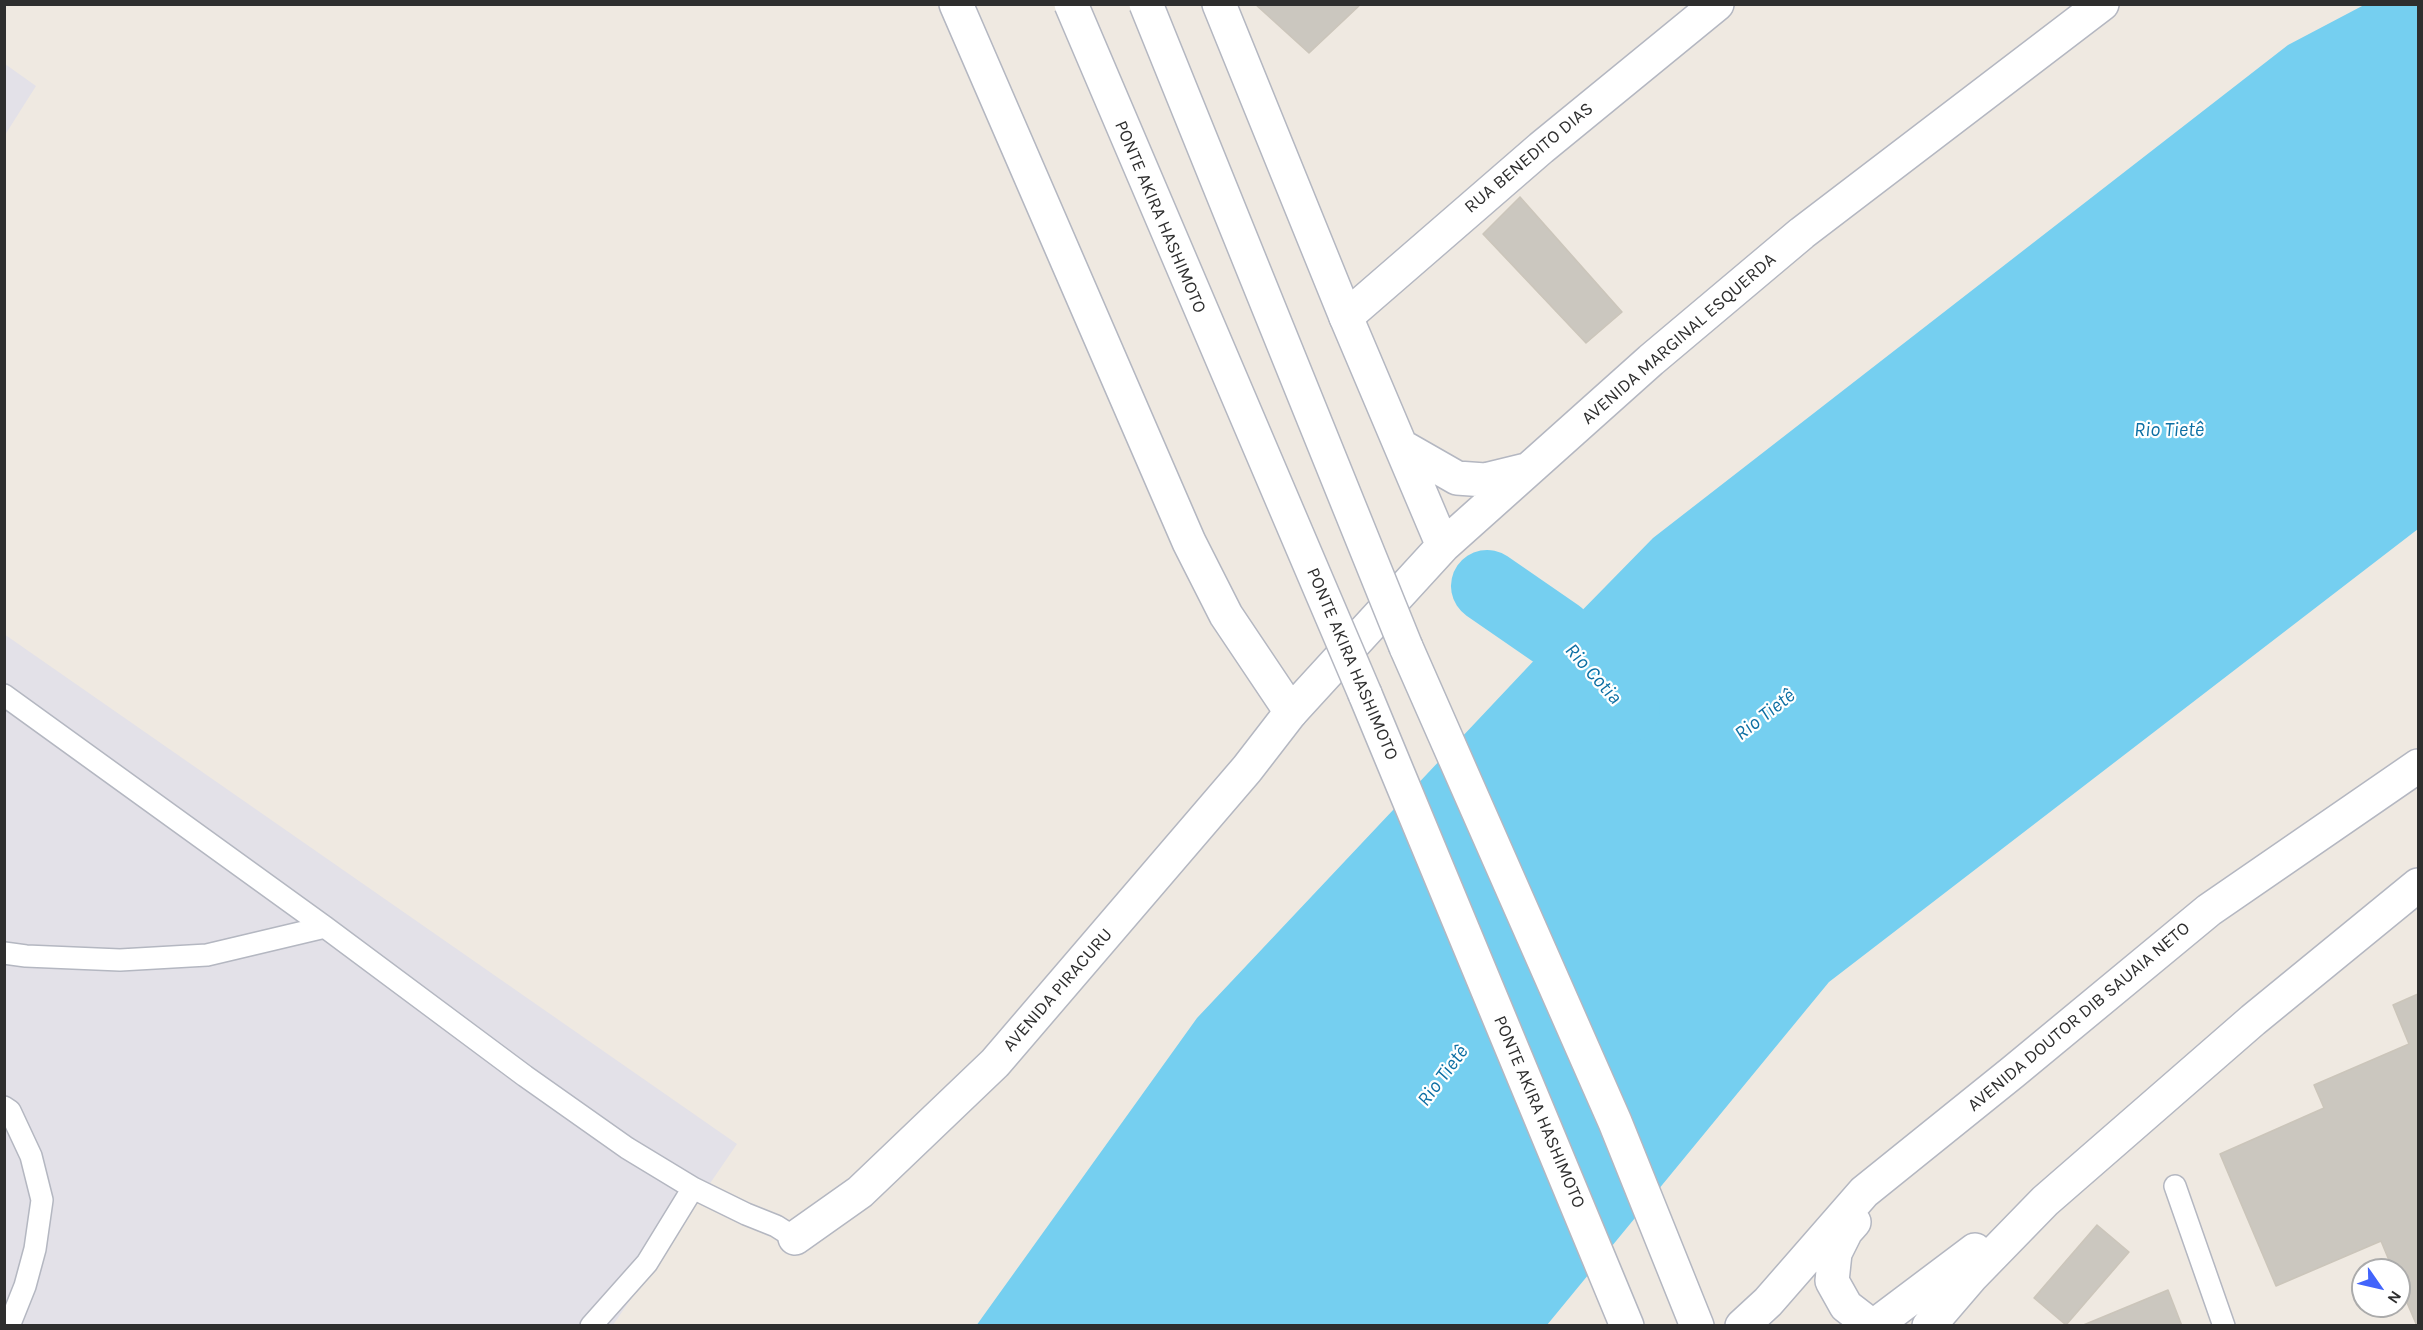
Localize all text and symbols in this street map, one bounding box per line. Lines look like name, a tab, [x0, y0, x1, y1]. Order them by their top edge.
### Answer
street label: RUA BENEDITO DIAS	[1460, 98, 1598, 218]
street label: PONTE AKIRA HASHIMOTO	[1110, 117, 1210, 317]
street label: AVENIDA MARGINAL ESQUERDA	[1577, 249, 1781, 429]
water label: Rio Tietê	[2134, 418, 2204, 442]
street label: PONTE AKIRA HASHIMOTO	[1302, 564, 1402, 764]
water label: Rio Cotia	[1559, 639, 1627, 709]
water label: Rio Tietê	[1730, 684, 1800, 746]
street label: AVENIDA DOUTOR DIB SAUAIA NETO	[1963, 918, 2195, 1116]
street label: AVENIDA PIRACURU	[999, 924, 1117, 1056]
street label: PONTE AKIRA HASHIMOTO	[1489, 1012, 1589, 1212]
water label: Rio Tietê	[1412, 1041, 1474, 1111]
north arrow	[2351, 1258, 2411, 1318]
text: N	[2384, 1287, 2406, 1307]

